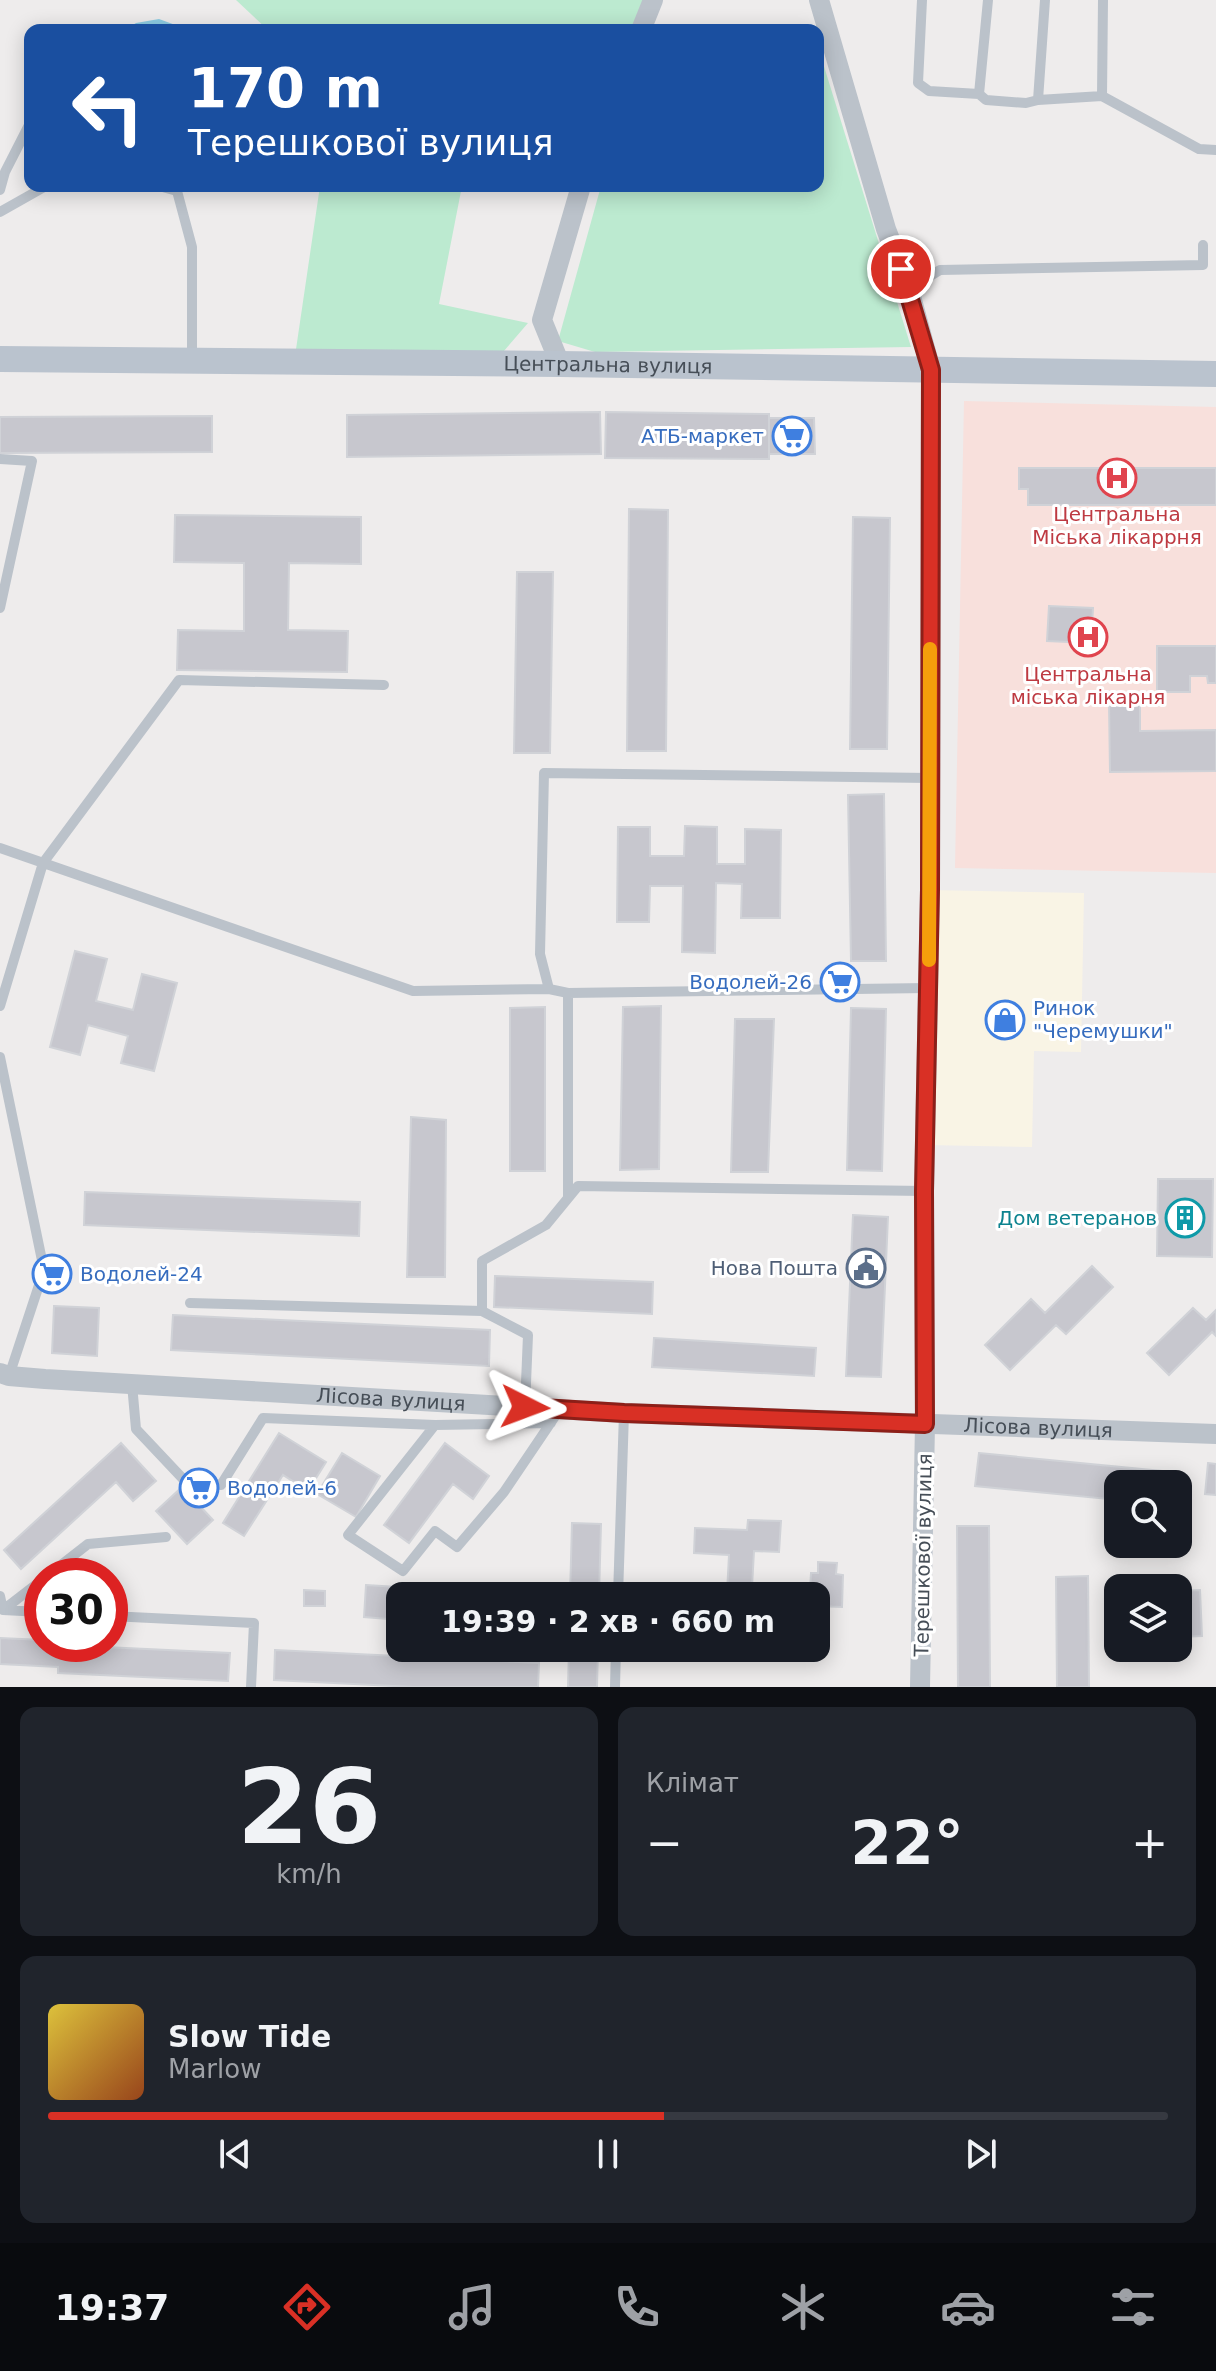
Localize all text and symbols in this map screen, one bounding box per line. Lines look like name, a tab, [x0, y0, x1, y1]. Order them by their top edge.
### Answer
text: 170 m	[188, 55, 383, 120]
icon: left	[56, 56, 160, 160]
text: Терешкової вулиця	[188, 122, 554, 163]
pin	[867, 235, 935, 303]
icon: arrive	[879, 247, 923, 291]
street label: Центральна вулиця	[503, 351, 713, 378]
supermarket icon: АТБ-маркет	[771, 415, 813, 457]
place label: АТБ-маркет	[641, 424, 764, 448]
hospital icon: Центральна Міська лікаррня	[1096, 457, 1138, 499]
place label: Центральна Міська лікаррня	[1032, 502, 1202, 549]
hospital icon: Центральна міська лікарня	[1067, 616, 1109, 658]
place label: Центральна міська лікарня	[1011, 662, 1165, 709]
supermarket icon: Водолей-26	[819, 961, 861, 1003]
place label: Водолей-26	[689, 970, 812, 994]
place label: Ринок "Черемушки"	[1033, 996, 1173, 1043]
shop icon: Ринок "Черемушки"	[984, 999, 1026, 1041]
building icon: Дом ветеранов	[1164, 1197, 1206, 1239]
place label: Дом ветеранов	[998, 1206, 1157, 1230]
public building icon: Нова Пошта	[845, 1247, 887, 1289]
supermarket icon: Водолей-24	[31, 1253, 73, 1295]
place label: Нова Пошта	[711, 1256, 838, 1280]
place label: Водолей-24	[80, 1262, 203, 1286]
position arrow	[483, 1365, 567, 1449]
street label: Лісова вулиця	[316, 1383, 466, 1416]
street label: Лісова вулиця	[963, 1413, 1113, 1442]
street label: Терешкової вулиця	[909, 1453, 937, 1658]
supermarket icon: Водолей-6	[178, 1467, 220, 1509]
map controls	[1104, 1470, 1192, 1662]
button: search	[1104, 1470, 1192, 1558]
place label: Водолей-6	[227, 1476, 337, 1500]
speed limit sign: 30	[24, 1558, 128, 1662]
button: layers	[1104, 1574, 1192, 1662]
text: 19:39 · 2 хв · 660 m	[441, 1604, 775, 1639]
text: 26	[237, 1746, 381, 1868]
text: Клімат	[646, 1768, 739, 1798]
text: 22°	[850, 1808, 964, 1878]
text: −	[646, 1817, 683, 1868]
text: +	[1131, 1817, 1168, 1868]
text: km/h	[276, 1859, 342, 1889]
text: Slow Tide	[168, 2019, 331, 2054]
text: Marlow	[168, 2054, 261, 2084]
icon: previous	[213, 2132, 257, 2176]
icon: pause	[586, 2132, 630, 2176]
icon: next	[959, 2132, 1003, 2176]
icon: directions	[279, 2279, 335, 2335]
icon: music	[444, 2279, 500, 2335]
icon: phone	[609, 2279, 665, 2335]
icon: climate	[775, 2279, 831, 2335]
icon: car	[940, 2279, 996, 2335]
icon: filters	[1105, 2279, 1161, 2335]
text: 19:37	[55, 2287, 169, 2328]

